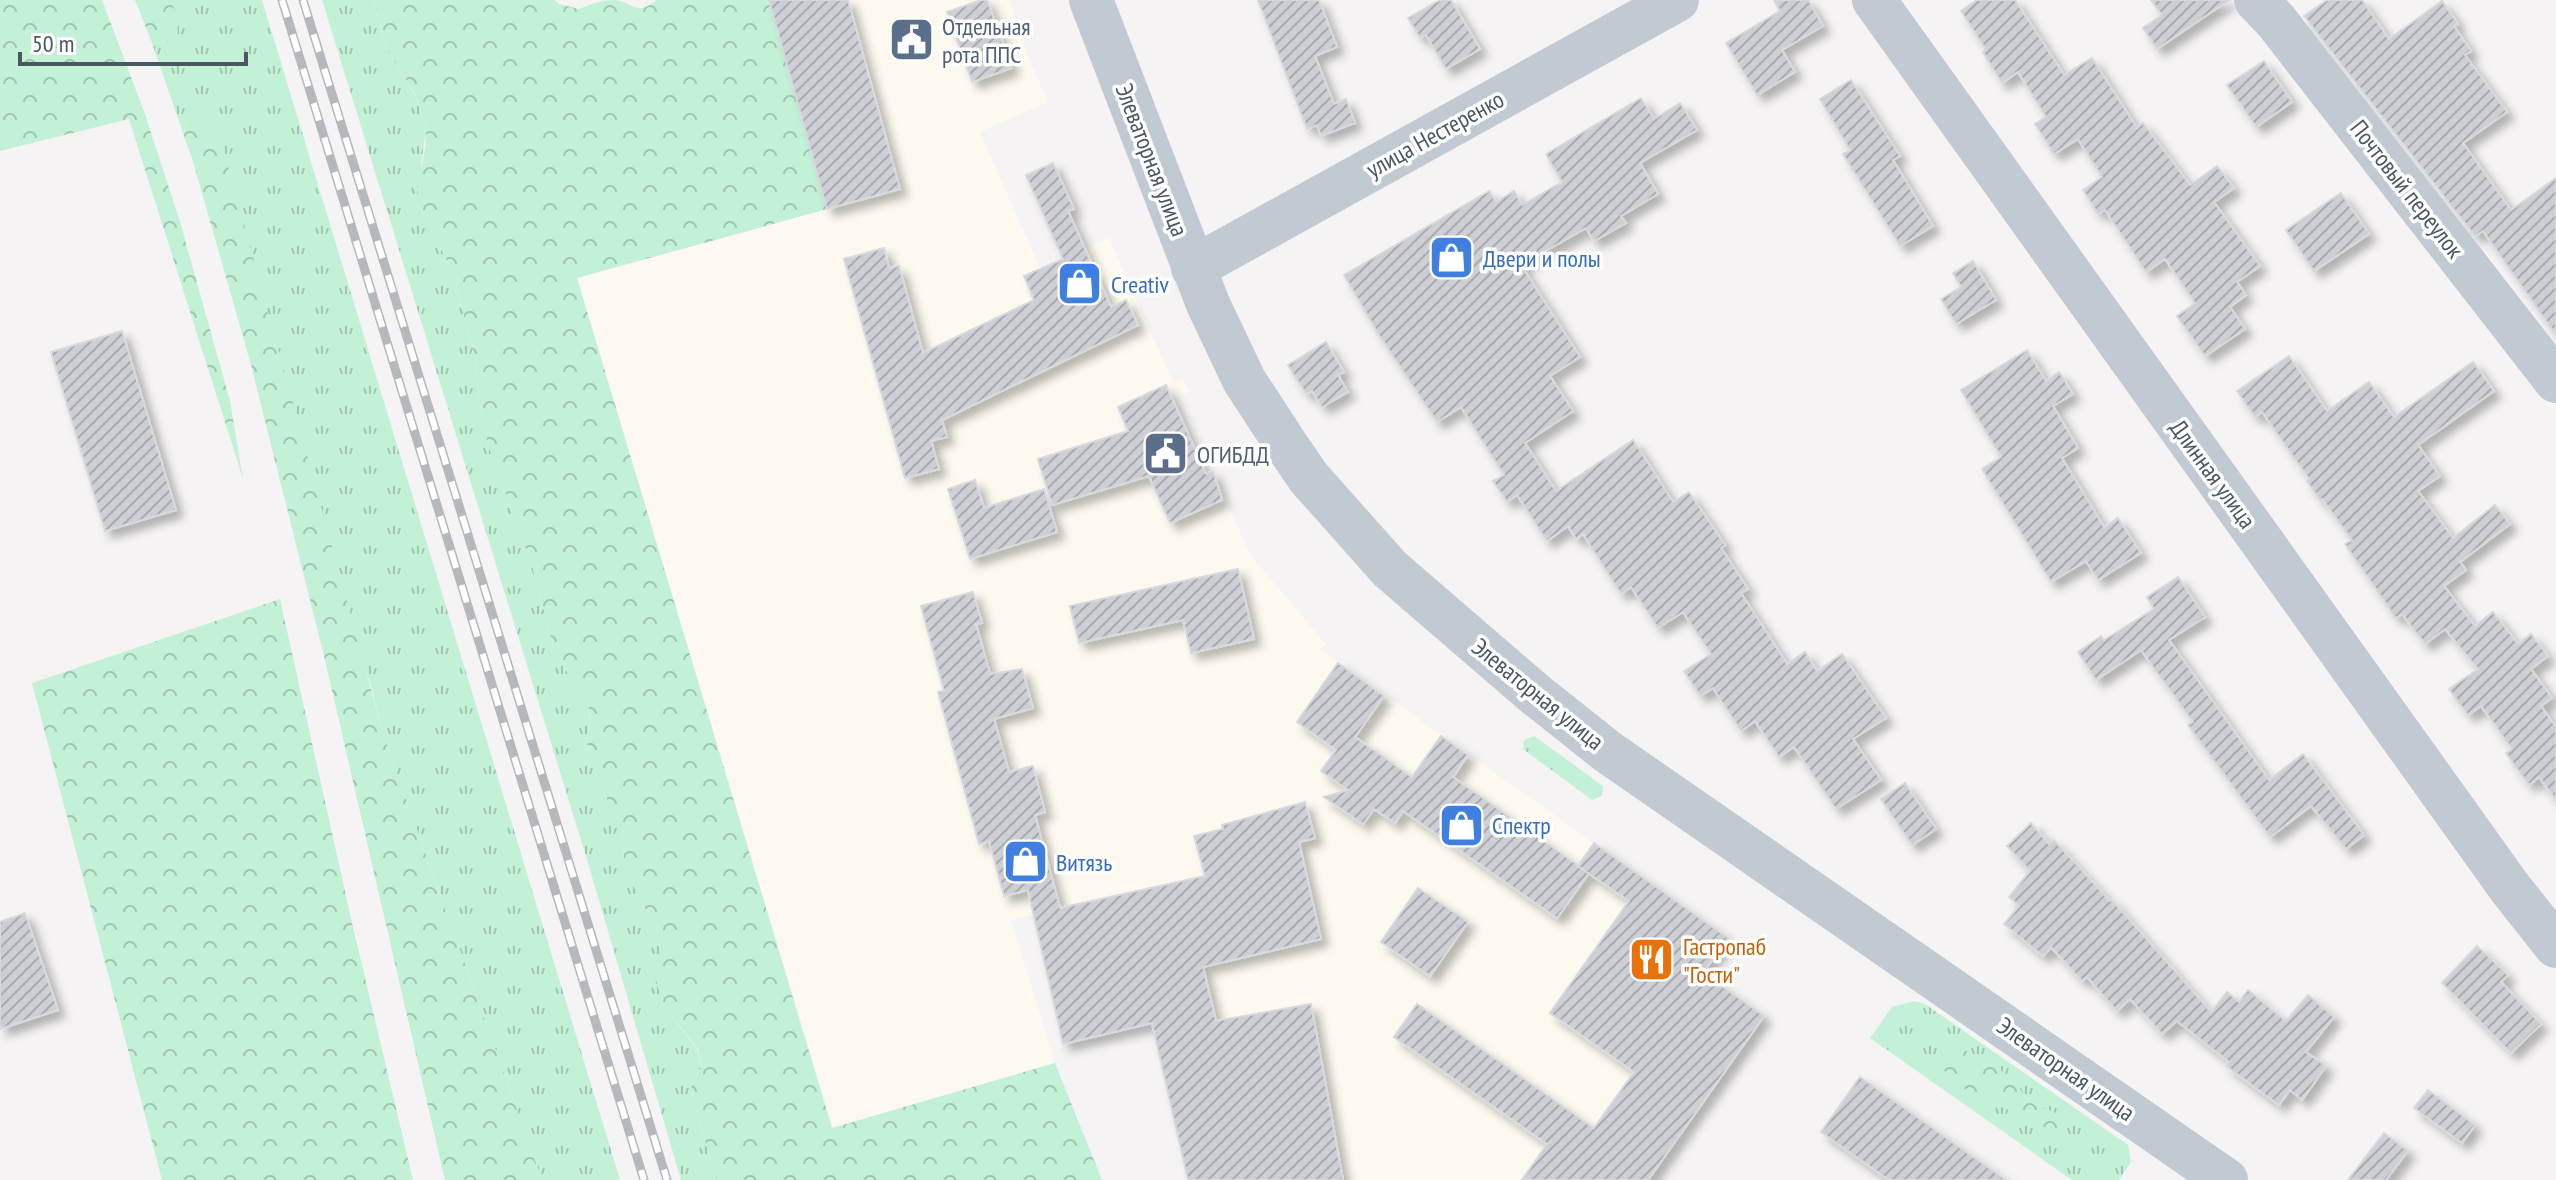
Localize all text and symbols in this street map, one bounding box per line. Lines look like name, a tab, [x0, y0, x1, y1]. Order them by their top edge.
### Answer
place label: Отдельная рота ППС	[942, 11, 1031, 70]
scale bar	[20, 16, 246, 66]
public building icon: Отдельная рота ППС	[887, 16, 935, 64]
text: 50 m	[32, 28, 74, 59]
street label: Элеваторная улица	[1109, 79, 1195, 241]
street label: улица Нестеренко	[1361, 83, 1509, 185]
street label: Почтовый переулок	[2343, 114, 2471, 265]
shop icon: Двери и полы	[1428, 234, 1476, 282]
place label: Двери и полы	[1483, 243, 1601, 274]
shop icon: Creativ	[1056, 260, 1104, 308]
place label: Creativ	[1111, 269, 1170, 300]
street label: Длинная улица	[2163, 413, 2263, 535]
public building icon: ОГИБДД	[1142, 430, 1190, 478]
place label: ОГИБДД	[1197, 439, 1269, 470]
street label: Элеваторная улица	[1466, 631, 1610, 757]
shop icon: Спектр	[1437, 801, 1485, 849]
place label: Спектр	[1492, 810, 1551, 841]
shop icon: Витязь	[1001, 838, 1049, 886]
place label: Витязь	[1056, 847, 1112, 878]
place label: Гастропаб "Гости"	[1683, 931, 1766, 990]
restaurant icon: Гастропаб "Гости"	[1628, 936, 1676, 984]
street label: Элеваторная улица	[1991, 1010, 2141, 1128]

